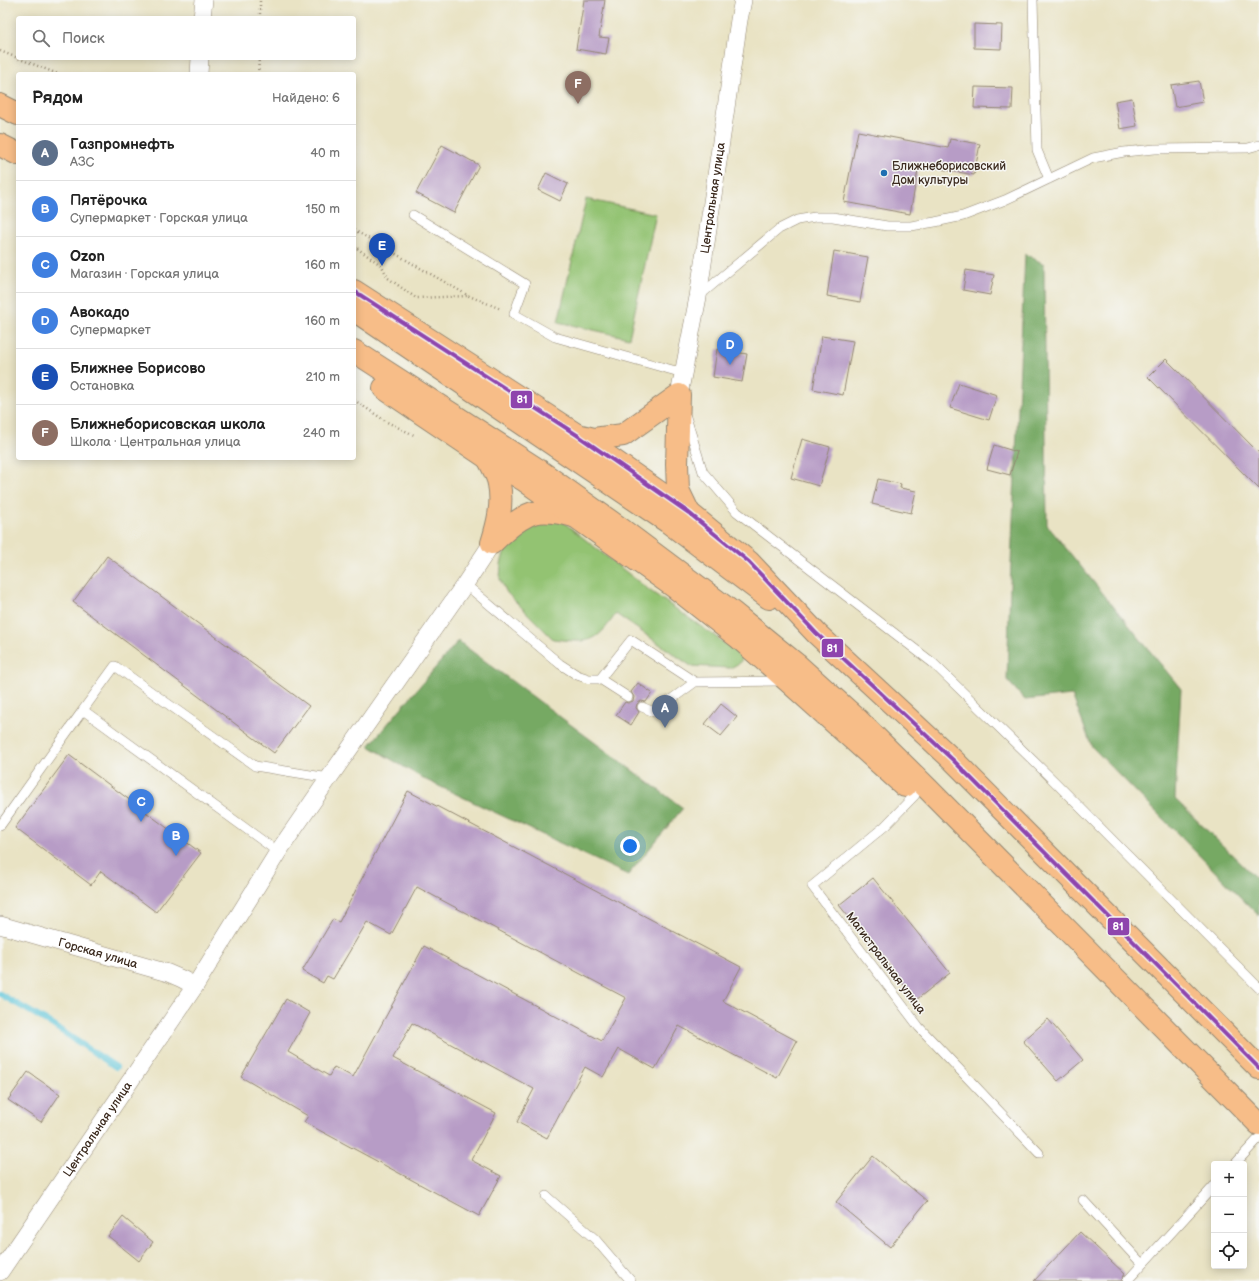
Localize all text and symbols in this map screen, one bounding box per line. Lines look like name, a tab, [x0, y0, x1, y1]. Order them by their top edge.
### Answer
search box	[16, 16, 356, 60]
icon: search	[30, 27, 52, 49]
text: Поиск	[62, 29, 105, 48]
pin: F	[565, 71, 591, 104]
text: Рядом	[32, 88, 83, 108]
text: Найдено: 6	[272, 90, 340, 106]
text: Газпромнефть	[70, 135, 175, 154]
street label: Центральная улица	[698, 141, 729, 254]
text: A	[41, 145, 49, 161]
text: 40 m	[310, 145, 340, 161]
text: АЗС	[70, 154, 94, 170]
place label: Ближнеборисовский Дом культуры	[892, 159, 1006, 188]
marker: Ближнеборисовский Дом культуры	[879, 168, 889, 178]
text: Пятёрочка	[70, 191, 147, 210]
text: B	[40, 201, 50, 217]
text: 150 m	[306, 201, 340, 217]
text: Супермаркет · Горская улица	[70, 210, 248, 226]
pin: E	[369, 233, 395, 266]
text: Ozon	[70, 247, 105, 266]
text: C	[40, 257, 50, 273]
text: 160 m	[305, 257, 340, 273]
text: Магазин · Горская улица	[70, 266, 219, 282]
text: Авокадо	[70, 303, 129, 322]
text: D	[40, 313, 50, 329]
text: 160 m	[305, 313, 340, 329]
text: Супермаркет	[70, 322, 151, 338]
pin: D	[717, 332, 743, 365]
text: Ближнее Борисово	[70, 359, 206, 378]
text: E	[41, 369, 49, 385]
text: 210 m	[306, 369, 340, 385]
text: Остановка	[70, 378, 135, 394]
line badge: 81	[510, 390, 533, 409]
text: 81	[516, 393, 528, 406]
text: Ближнеборисовская школа	[70, 415, 265, 434]
text: F	[41, 425, 49, 441]
text: 240 m	[303, 425, 340, 441]
text: Школа · Центральная улица	[70, 434, 241, 450]
line badge: 81	[821, 638, 844, 658]
text: 81	[826, 642, 838, 655]
pin: A	[652, 695, 678, 728]
pin: C	[128, 789, 154, 822]
pin: B	[163, 823, 189, 856]
your location	[620, 836, 640, 856]
street label: Магистральная улица	[842, 909, 929, 1017]
line badge: 81	[1107, 917, 1130, 936]
text: 81	[1112, 920, 1124, 933]
street label: Горская улица	[56, 935, 139, 972]
street label: Центральная улица	[60, 1079, 136, 1180]
map controls	[1211, 1161, 1247, 1269]
button: +	[1211, 1161, 1247, 1197]
button: −	[1211, 1197, 1247, 1233]
button: locate	[1211, 1233, 1247, 1269]

